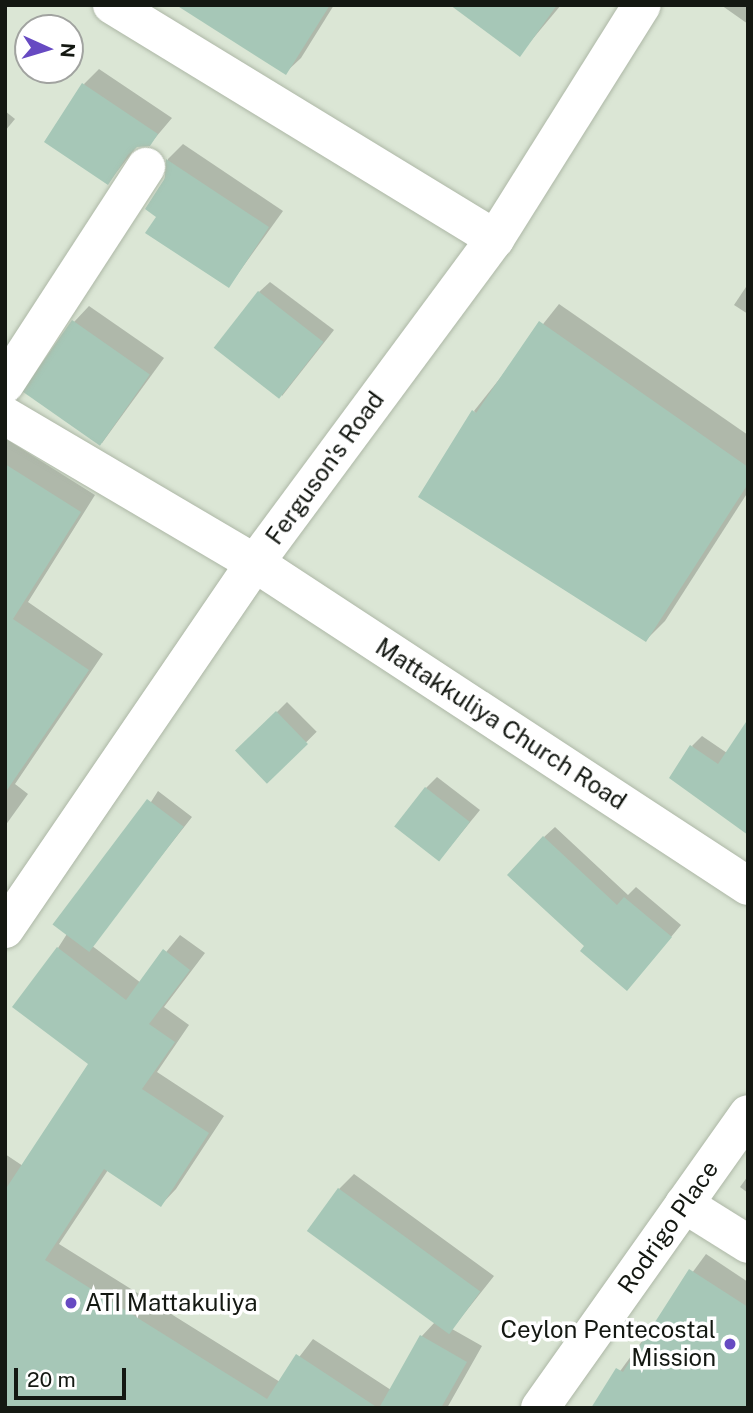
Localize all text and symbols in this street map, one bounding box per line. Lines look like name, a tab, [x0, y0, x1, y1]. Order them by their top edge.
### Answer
north arrow	[14, 14, 84, 84]
text: N	[56, 42, 79, 58]
street label: Ferguson's Road	[260, 386, 390, 550]
street label: Mattakkuliya Church Road	[370, 632, 632, 816]
street label: Rodrigo Place	[612, 1155, 724, 1299]
place label: ATI Mattakuliya	[85, 1289, 258, 1317]
marker: ATI Mattakuliya	[63, 1295, 79, 1311]
place label: Ceylon Pentecostal Mission	[501, 1316, 716, 1372]
marker: Ceylon Pentecostal Mission	[722, 1336, 738, 1352]
scale bar	[18, 1354, 130, 1398]
text: 20 m	[27, 1367, 76, 1392]

